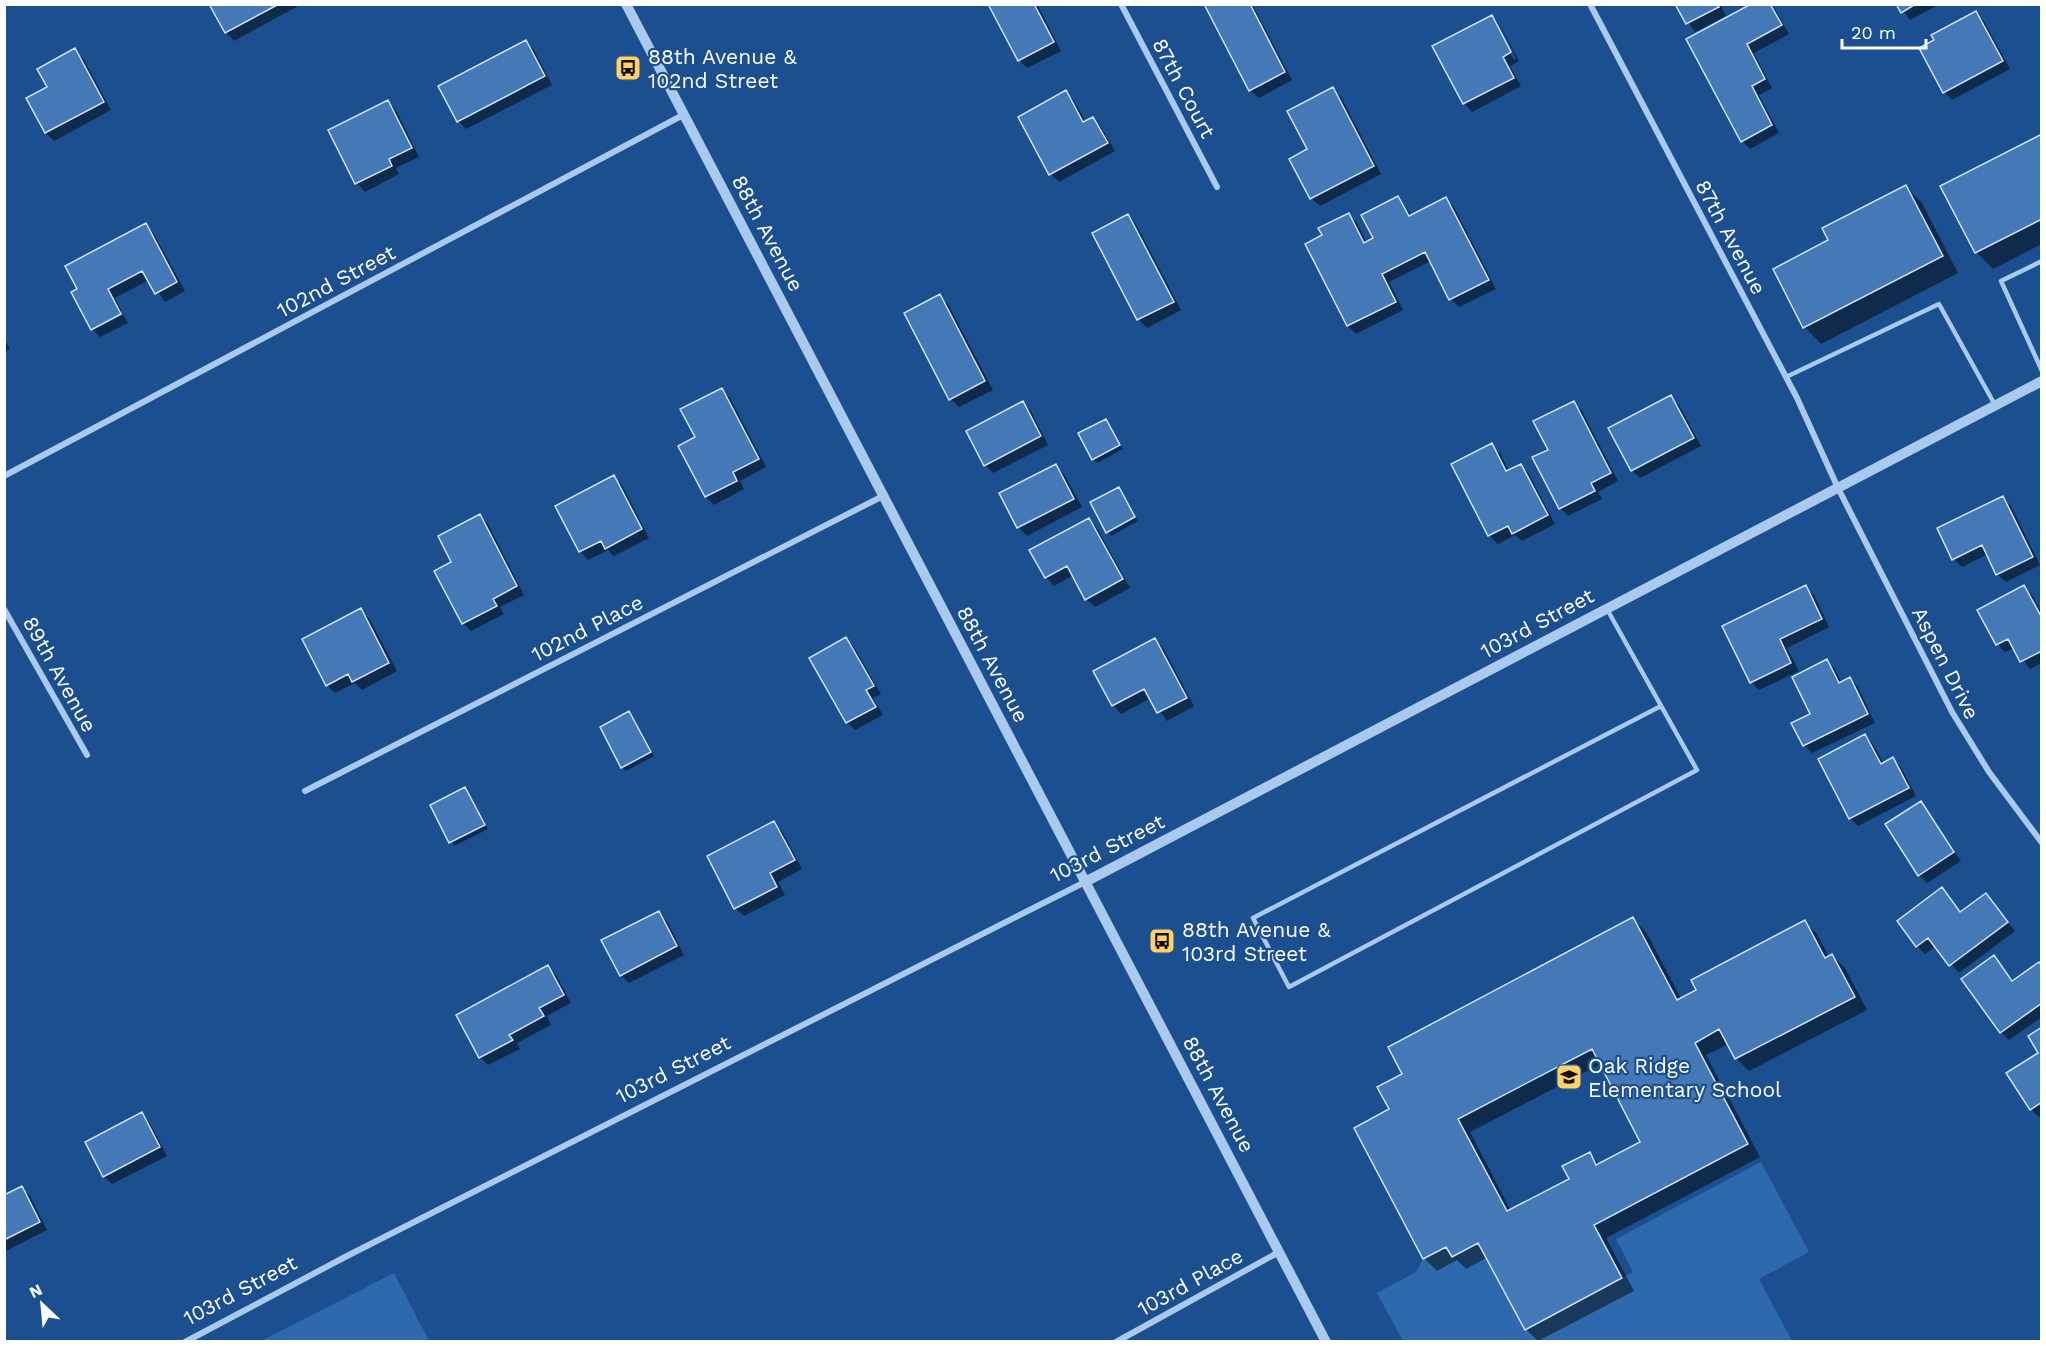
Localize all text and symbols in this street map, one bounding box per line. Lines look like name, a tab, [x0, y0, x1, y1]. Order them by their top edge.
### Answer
scale bar	[1842, 12, 1926, 50]
text: 20 m	[1851, 22, 1896, 43]
street label: 87th Court	[1147, 34, 1221, 142]
place label: 88th Avenue & 102nd Street	[648, 44, 797, 93]
bus stop icon: 88th Avenue & 102nd Street	[613, 53, 643, 83]
street label: 88th Avenue	[727, 170, 809, 296]
street label: 87th Avenue	[1690, 175, 1772, 299]
street label: 102nd Street	[273, 239, 399, 323]
street label: 103rd Street	[1476, 583, 1598, 663]
street label: 102nd Place	[527, 589, 647, 667]
street label: 88th Avenue	[952, 601, 1034, 727]
street label: Aspen Drive	[1907, 603, 1985, 723]
street label: 89th Avenue	[18, 612, 102, 736]
street label: 103rd Street	[1046, 808, 1168, 887]
place label: 88th Avenue & 103rd Street	[1182, 917, 1331, 966]
bus stop icon: 88th Avenue & 103rd Street	[1147, 926, 1177, 956]
street label: 103rd Street	[612, 1029, 734, 1108]
street label: 88th Avenue	[1178, 1031, 1260, 1157]
place label: Oak Ridge Elementary School	[1588, 1053, 1782, 1102]
school or university icon: Oak Ridge Elementary School	[1554, 1062, 1584, 1092]
street label: 103rd Place	[1133, 1243, 1247, 1321]
street label: 103rd Street	[179, 1250, 301, 1330]
north arrow	[12, 1274, 72, 1334]
text: N	[26, 1280, 45, 1302]

